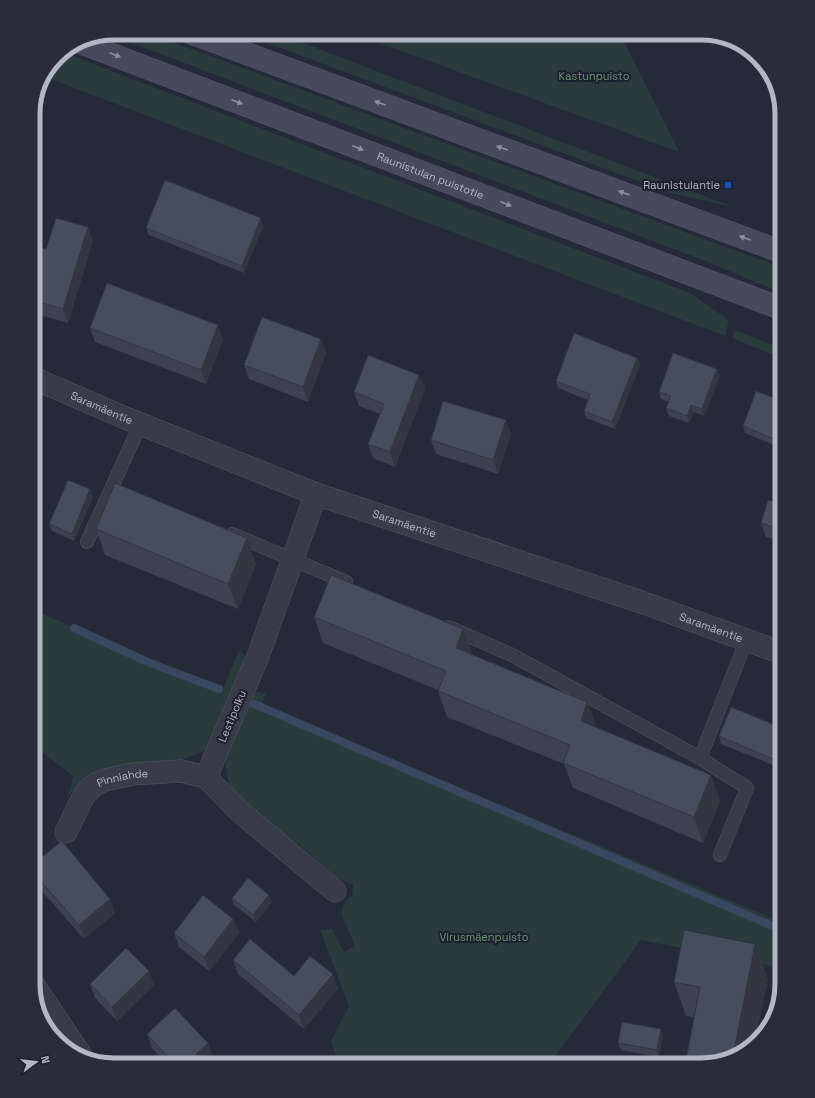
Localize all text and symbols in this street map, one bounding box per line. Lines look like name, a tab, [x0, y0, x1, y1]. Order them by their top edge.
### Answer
one-way arrow	[110, 53, 122, 59]
park label: Kastunpuisto	[558, 69, 630, 83]
one-way arrow	[231, 99, 243, 105]
one-way arrow	[373, 99, 385, 105]
one-way arrow	[495, 144, 507, 150]
one-way arrow	[353, 145, 365, 151]
street label: Raunistulan puistotie	[375, 149, 486, 202]
place label: Raunistulantie	[643, 178, 720, 192]
marker: Raunistulantie	[723, 180, 733, 190]
one-way arrow	[617, 190, 629, 196]
one-way arrow	[500, 202, 512, 208]
one-way arrow	[739, 235, 751, 241]
street label: Saramäentie	[69, 388, 135, 427]
street label: Saramäentie	[371, 506, 438, 540]
street label: Saramäentie	[678, 609, 745, 645]
street label: Lestipolku	[215, 688, 249, 744]
street label: Pinniahde	[94, 766, 149, 790]
park label: Virusmäenpuisto	[440, 930, 529, 944]
north arrow	[16, 1042, 56, 1082]
text: N	[38, 1054, 53, 1065]

